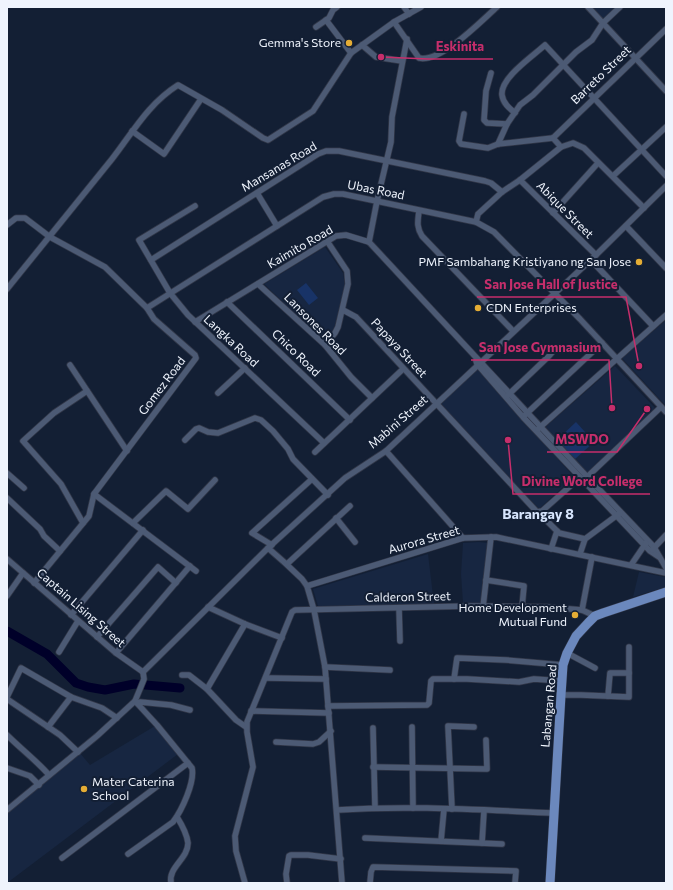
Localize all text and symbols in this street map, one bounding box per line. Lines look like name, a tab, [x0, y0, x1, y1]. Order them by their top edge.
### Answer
callout: Eskinita	[428, 34, 493, 59]
place label: Gemma's Store	[259, 35, 341, 49]
marker: Gemma's Store	[344, 38, 354, 48]
text: Eskinita	[436, 38, 484, 54]
street label: Barreto Street	[567, 42, 633, 106]
street label: Mansanas Road	[238, 138, 319, 194]
street label: Ubas Road	[346, 177, 406, 201]
street label: Abique Street	[534, 178, 597, 241]
street label: Kaimito Road	[264, 222, 335, 271]
place label: PMF Sambahang Kristiyano ng San Jose	[418, 254, 631, 269]
marker: PMF Sambahang Kristiyano ng San Jose	[634, 257, 644, 267]
callout: San Jose Hall of Justice	[477, 272, 626, 297]
text: San Jose Hall of Justice	[484, 276, 618, 292]
street label: Lansones Road	[282, 289, 350, 357]
place label: CDN Enterprises	[486, 300, 577, 314]
marker: CDN Enterprises	[473, 303, 483, 313]
street label: Langka Road	[201, 311, 262, 369]
street label: Papaya Street	[369, 315, 431, 380]
street label: Chico Road	[270, 326, 324, 379]
callout: San Jose Gymnasium	[471, 335, 609, 360]
text: San Jose Gymnasium	[479, 339, 601, 355]
street label: Gomez Road	[135, 354, 188, 417]
street label: Mabini Street	[365, 392, 430, 451]
callout: MSWDO	[547, 427, 617, 452]
text: MSWDO	[555, 431, 609, 447]
callout: Divine Word College	[513, 469, 650, 494]
text: Divine Word College	[522, 473, 643, 489]
district label: Barangay 8	[502, 505, 574, 522]
street label: Aurora Street	[386, 522, 461, 556]
street label: Captain Lising Street	[34, 565, 129, 650]
street label: Calderon Street	[365, 588, 451, 604]
place label: Home Development Mutual Fund	[459, 600, 567, 628]
marker: Home Development Mutual Fund	[570, 610, 580, 620]
street label: Labangan Road	[537, 664, 559, 748]
place label: Mater Caterina School	[92, 774, 175, 802]
marker: Mater Caterina School	[79, 784, 89, 794]

